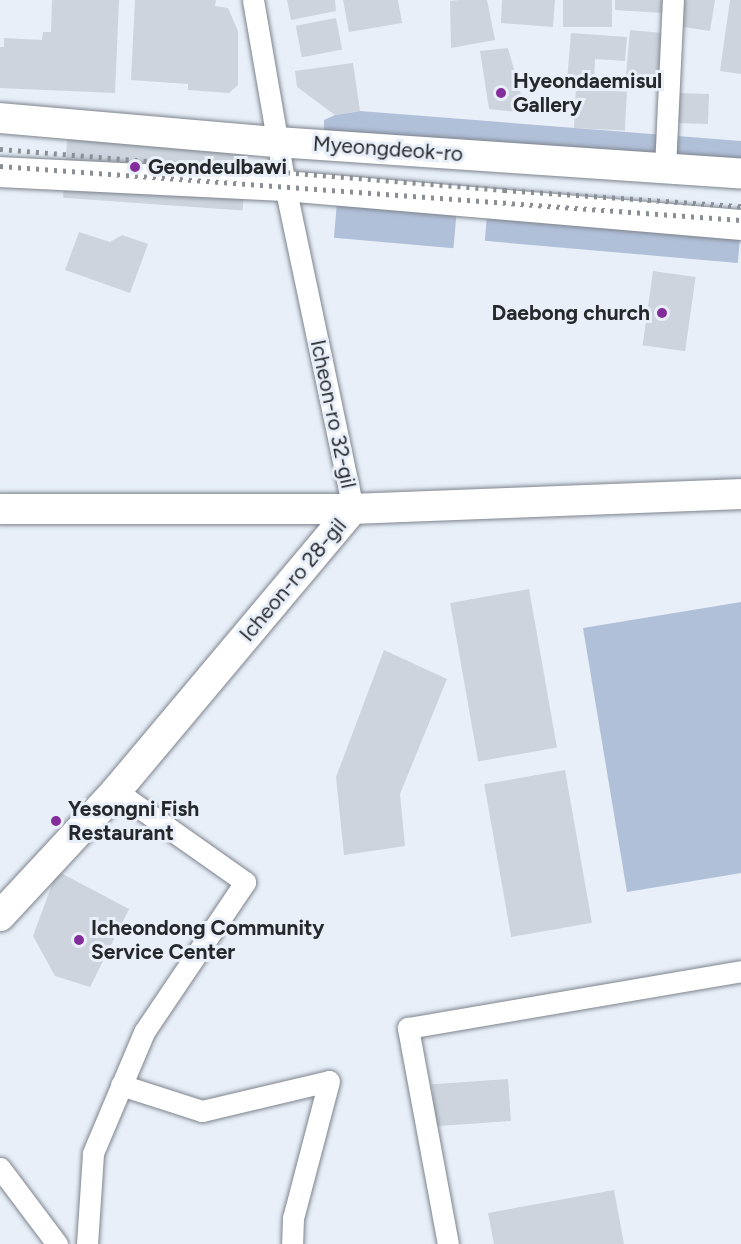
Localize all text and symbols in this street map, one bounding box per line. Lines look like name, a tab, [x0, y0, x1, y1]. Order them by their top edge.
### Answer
place label: Hyeondaemisul Gallery	[513, 68, 662, 118]
marker: Hyeondaemisul Gallery	[494, 86, 508, 100]
street label: Myeongdeok-ro	[312, 131, 464, 167]
place label: Geondeulbawi	[148, 154, 287, 180]
marker: Geondeulbawi	[126, 158, 144, 176]
place label: Daebong church	[491, 300, 650, 326]
marker: Daebong church	[655, 306, 669, 320]
street label: Icheon-ro 32-gil	[305, 337, 361, 491]
street label: Icheon-ro 28-gil	[234, 513, 352, 647]
place label: Yesongni Fish Restaurant	[68, 796, 199, 846]
marker: Yesongni Fish Restaurant	[49, 814, 63, 828]
place label: Icheondong Community Service Center	[91, 915, 324, 965]
marker: Icheondong Community Service Center	[72, 933, 86, 947]

